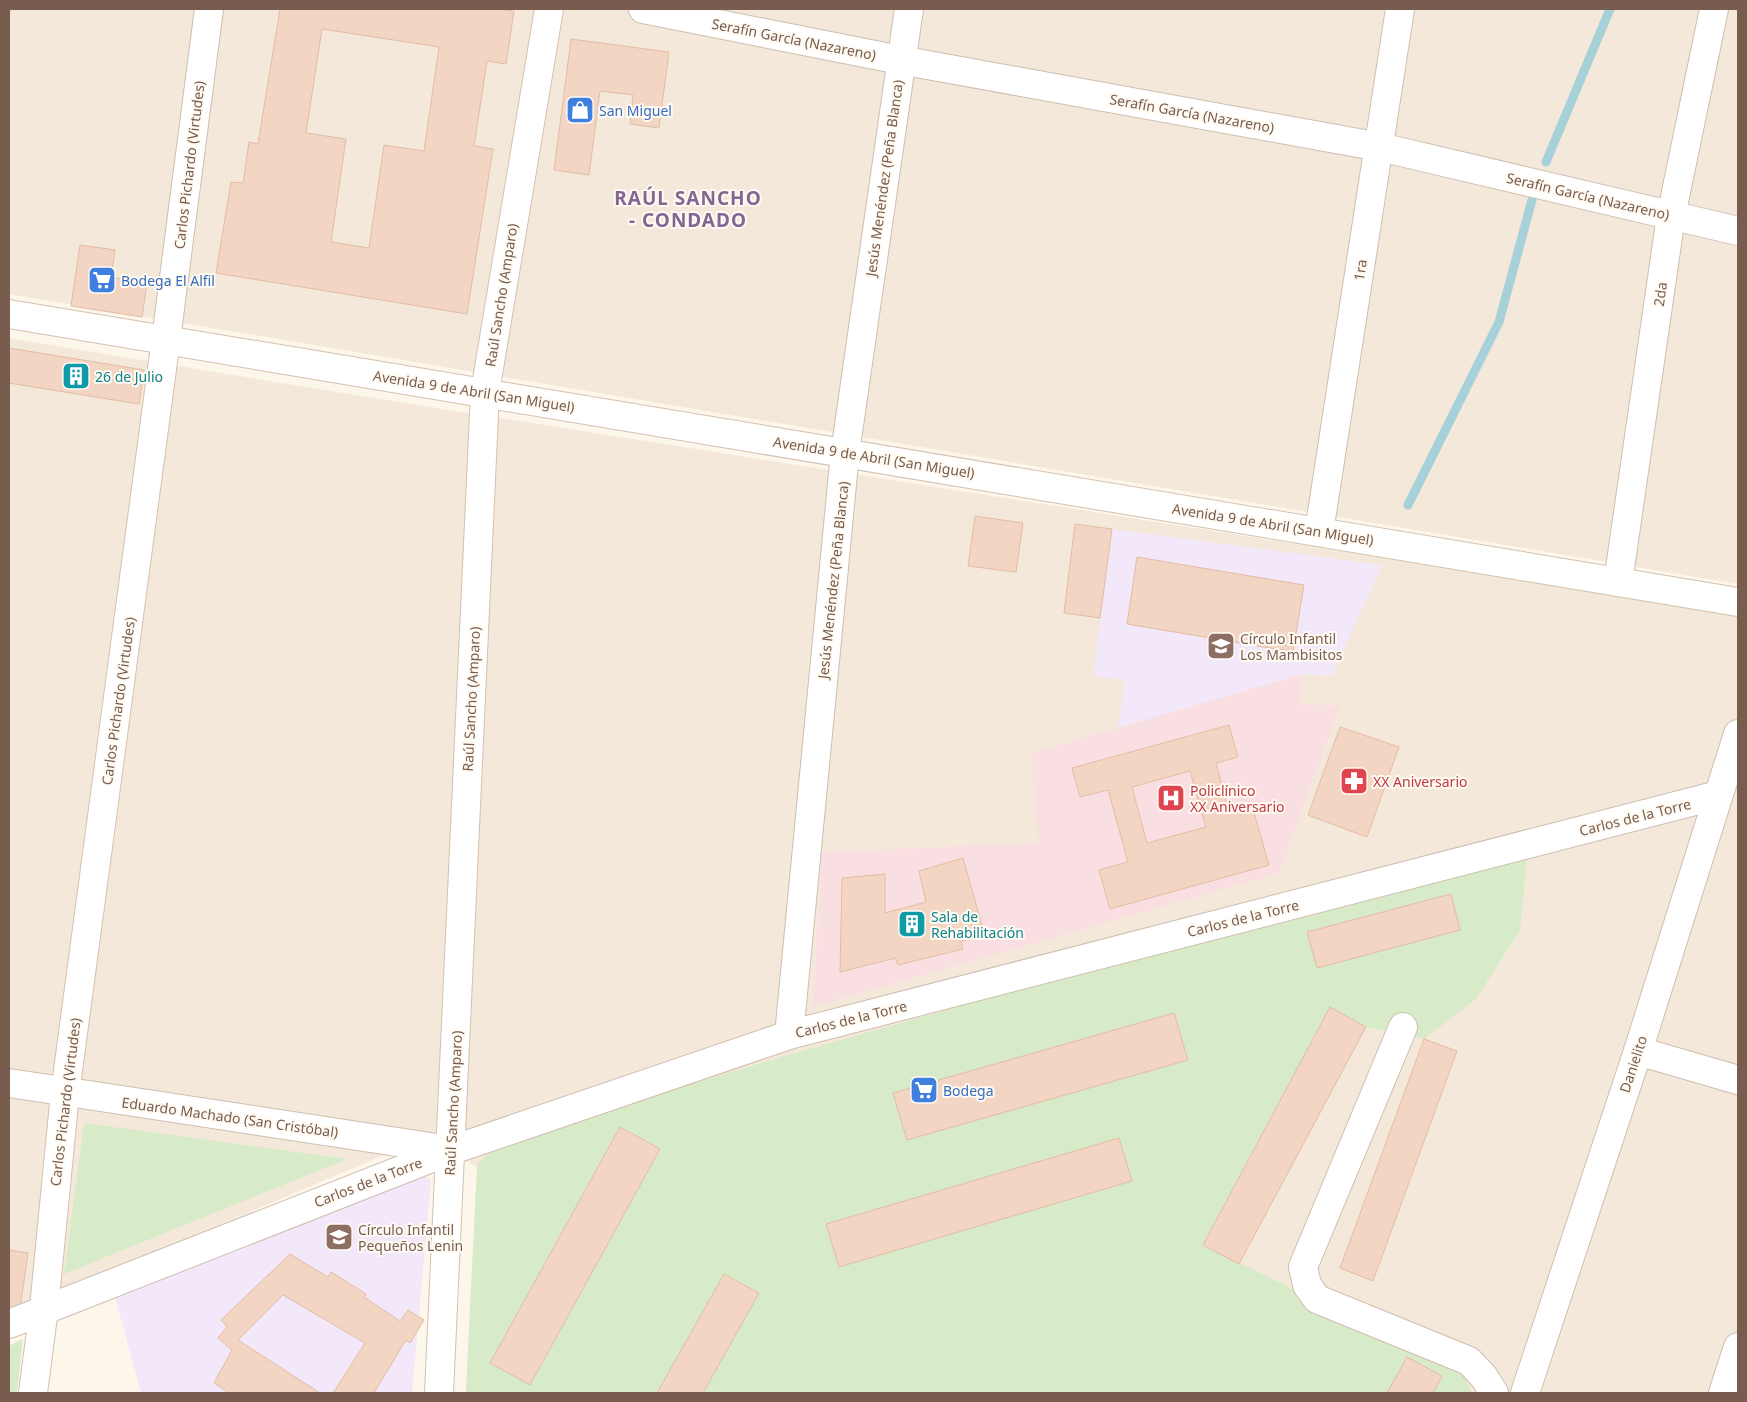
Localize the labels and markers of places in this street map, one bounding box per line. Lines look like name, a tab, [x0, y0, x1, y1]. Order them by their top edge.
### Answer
shop icon: San Miguel	[565, 95, 595, 125]
place label: San Miguel	[599, 101, 672, 120]
supermarket icon: Bodega El Alfil	[87, 265, 117, 295]
place label: Bodega El Alfil	[121, 271, 215, 290]
building icon: 26 de Julio	[61, 361, 91, 391]
place label: 26 de Julio	[95, 367, 163, 386]
place label: Círculo Infantil Los Mambisitos	[1240, 629, 1343, 664]
school or university icon: Círculo Infantil Los Mambisitos	[1206, 631, 1236, 661]
pharmacy icon: XX Aniversario	[1339, 766, 1369, 796]
place label: XX Aniversario	[1373, 772, 1467, 791]
place label: Policlínico XX Aniversario	[1190, 781, 1284, 816]
hospital icon: Policlínico XX Aniversario	[1156, 783, 1186, 813]
place label: Sala de Rehabilitación	[931, 907, 1024, 942]
building icon: Sala de Rehabilitación	[897, 909, 927, 939]
supermarket icon: Bodega	[909, 1075, 939, 1105]
place label: Bodega	[943, 1081, 994, 1100]
place label: Círculo Infantil Pequeños Lenin	[358, 1220, 463, 1255]
school or university icon: Círculo Infantil Pequeños Lenin	[324, 1222, 354, 1252]

